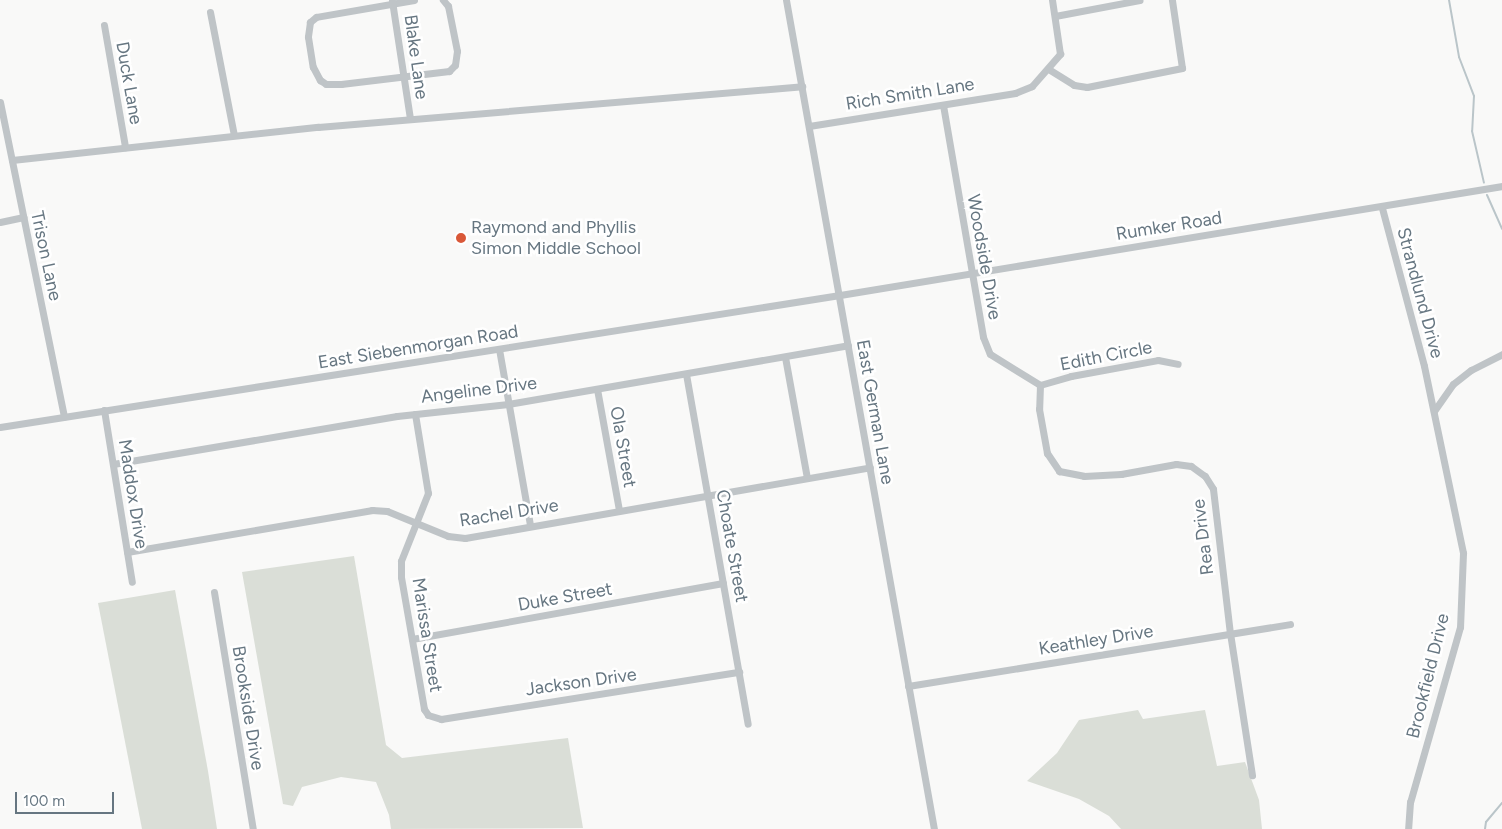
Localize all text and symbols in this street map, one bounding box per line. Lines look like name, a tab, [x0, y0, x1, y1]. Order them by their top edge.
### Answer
street label: Blake Lane	[399, 13, 433, 101]
street label: Duck Lane	[111, 40, 147, 126]
street label: Rich Smith Lane	[844, 73, 976, 115]
street label: Woodside Drive	[962, 193, 1006, 321]
street label: Rumker Road	[1114, 207, 1224, 245]
street label: Trison Lane	[26, 209, 66, 303]
place label: Raymond and Phyllis Simon Middle School	[471, 217, 641, 260]
street label: Strandlund Drive	[1392, 225, 1448, 361]
marker: Raymond and Phyllis Simon Middle School	[455, 232, 467, 244]
street label: East Siebenmorgan Road	[316, 320, 520, 374]
street label: Edith Circle	[1058, 336, 1154, 376]
street label: East German Lane	[852, 338, 898, 486]
street label: Angeline Drive	[420, 372, 538, 408]
street label: Ola Street	[605, 405, 641, 489]
street label: Maddox Drive	[114, 438, 152, 550]
street label: Choate Street	[711, 488, 753, 604]
street label: Rachel Drive	[458, 495, 560, 531]
street label: Rea Drive	[1188, 498, 1218, 576]
street label: Marissa Street	[407, 576, 447, 694]
street label: Duke Street	[516, 578, 614, 616]
street label: Brookfield Drive	[1402, 611, 1454, 741]
street label: Keathley Drive	[1037, 620, 1155, 660]
street label: Brookside Drive	[228, 644, 268, 772]
street label: Jackson Drive	[524, 664, 638, 700]
scale bar	[18, 782, 116, 814]
text: 100 m	[23, 792, 65, 810]

